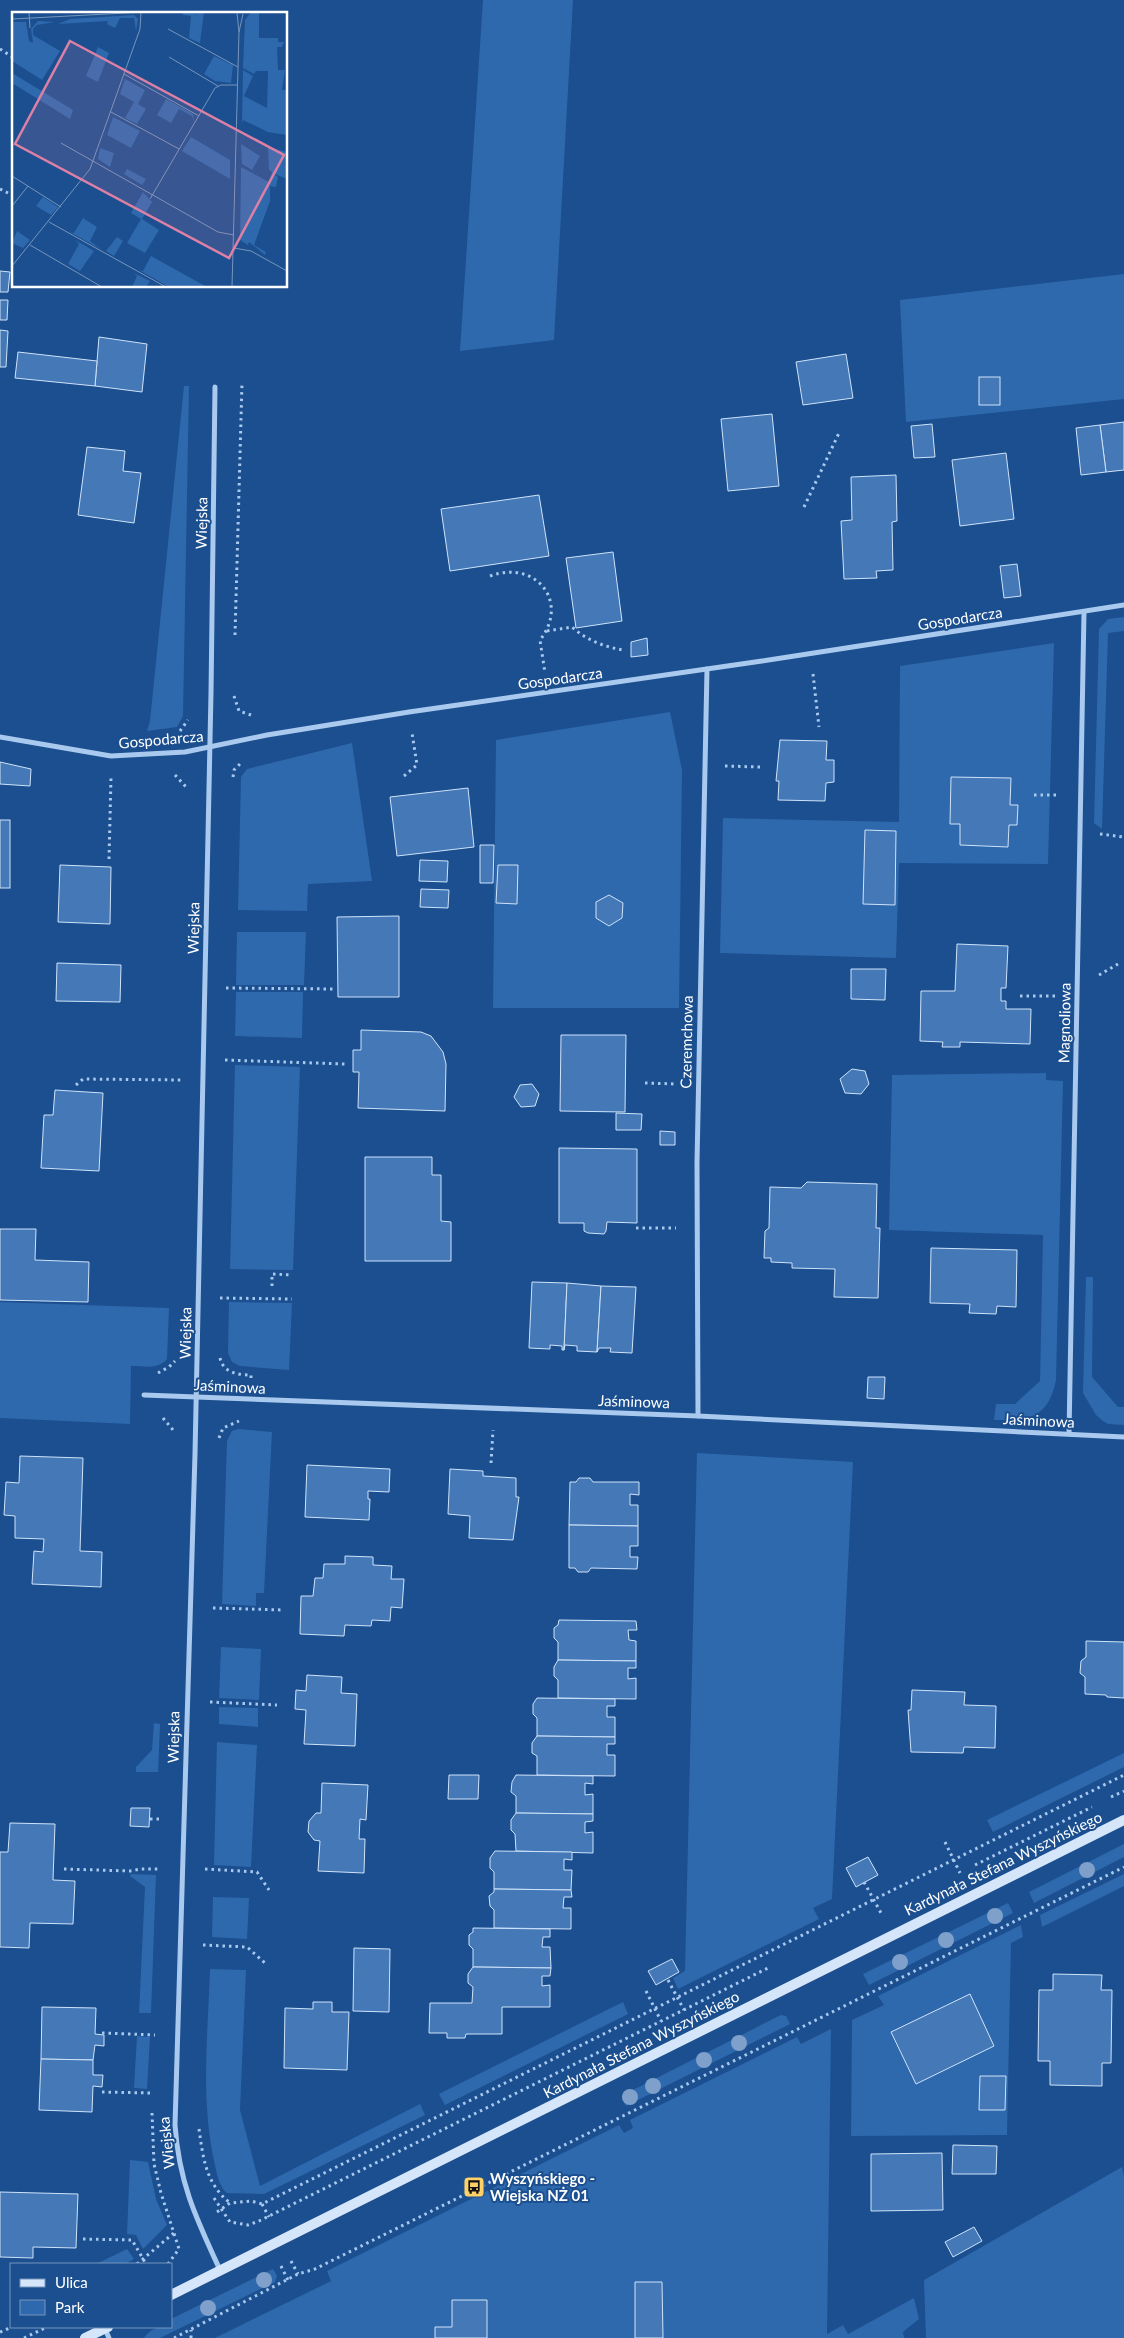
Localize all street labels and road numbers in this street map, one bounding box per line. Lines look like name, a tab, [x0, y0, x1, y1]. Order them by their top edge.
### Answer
street label: Wiejska	[192, 497, 210, 549]
street label: Gospodarcza	[917, 602, 1003, 634]
street label: Gospodarcza	[517, 663, 603, 693]
street label: Gospodarcza	[118, 726, 204, 752]
street label: Wiejska	[184, 902, 202, 954]
street label: Magnoliowa	[1054, 983, 1074, 1063]
street label: Czeremchowa	[676, 995, 696, 1089]
street label: Wiejska	[176, 1307, 194, 1359]
street label: Jaśminowa	[194, 1375, 266, 1397]
street label: Jaśminowa	[598, 1391, 670, 1411]
street label: Jaśminowa	[1003, 1409, 1075, 1431]
street label: Wiejska	[164, 1711, 182, 1763]
street label: Kardynała Stefana Wyszyńskiego	[901, 1807, 1105, 1919]
street label: Kardynała Stefana Wyszyńskiego	[540, 1987, 742, 2101]
street label: Wiejska	[154, 2116, 178, 2170]

